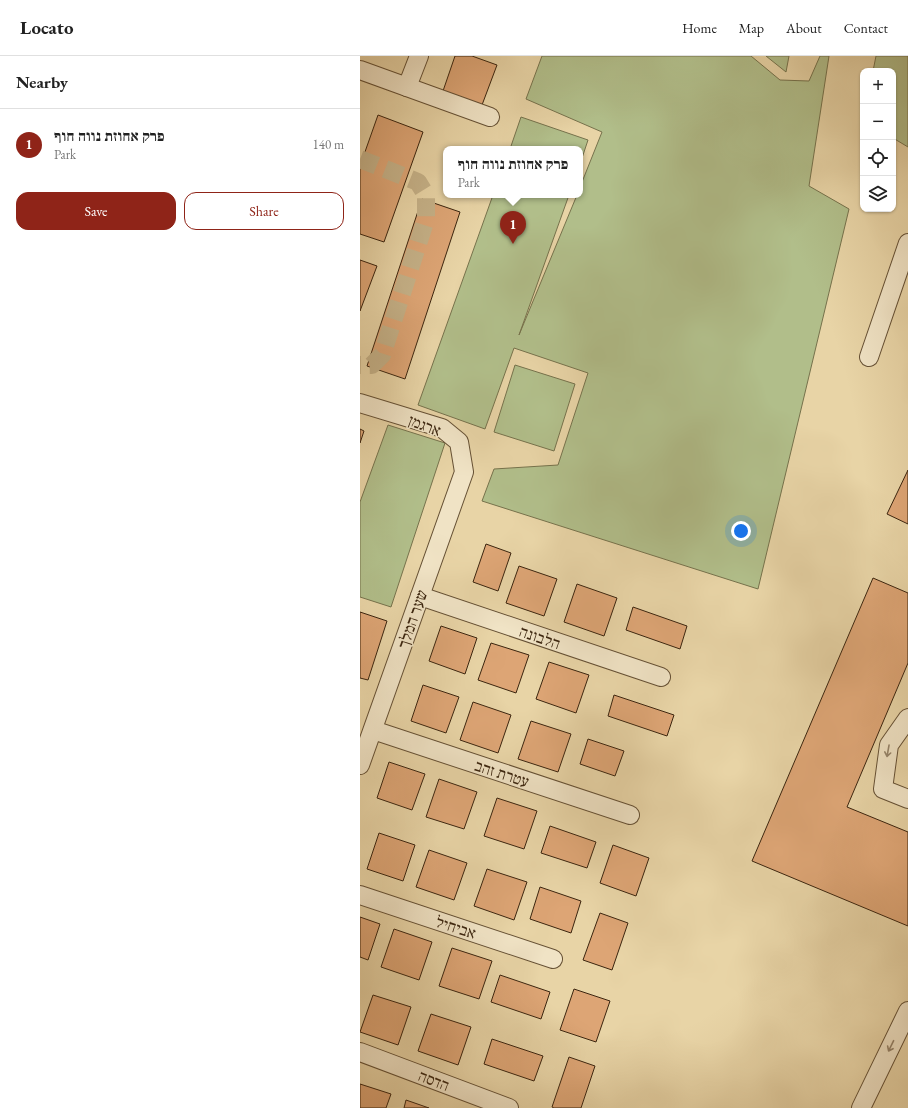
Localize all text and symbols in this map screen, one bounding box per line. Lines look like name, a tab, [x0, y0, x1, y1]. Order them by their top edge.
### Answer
text: Locato	[20, 15, 74, 40]
text: Home	[682, 19, 717, 37]
text: Map	[739, 19, 764, 37]
text: About	[786, 19, 822, 37]
text: Contact	[844, 19, 888, 37]
map controls	[860, 68, 896, 212]
button: +	[860, 68, 896, 104]
text: Nearby	[16, 71, 68, 93]
button: −	[860, 104, 896, 140]
text: פרק אחוזת נווה חוף	[54, 126, 165, 145]
text: 1	[26, 136, 32, 153]
text: 140 m	[313, 136, 344, 153]
button: locate	[860, 140, 896, 176]
text: Park	[54, 146, 76, 163]
popup	[443, 146, 583, 198]
text: פרק אחוזת נווה חוף	[458, 154, 568, 173]
text: Park	[458, 174, 480, 191]
button: layers	[860, 176, 896, 212]
button: Save	[16, 192, 176, 230]
button: Share	[184, 192, 344, 230]
pin: 1	[500, 211, 526, 244]
street label: ארגמן	[405, 410, 444, 441]
your location	[731, 521, 751, 541]
street label: שער המלך	[393, 587, 432, 651]
street label: הלבונה	[516, 621, 563, 654]
one-way arrow	[884, 744, 892, 757]
street label: עטרת זהב	[472, 755, 532, 792]
street label: אביחיל	[433, 911, 479, 944]
one-way arrow	[887, 1040, 894, 1052]
street label: הדסה	[415, 1065, 452, 1096]

